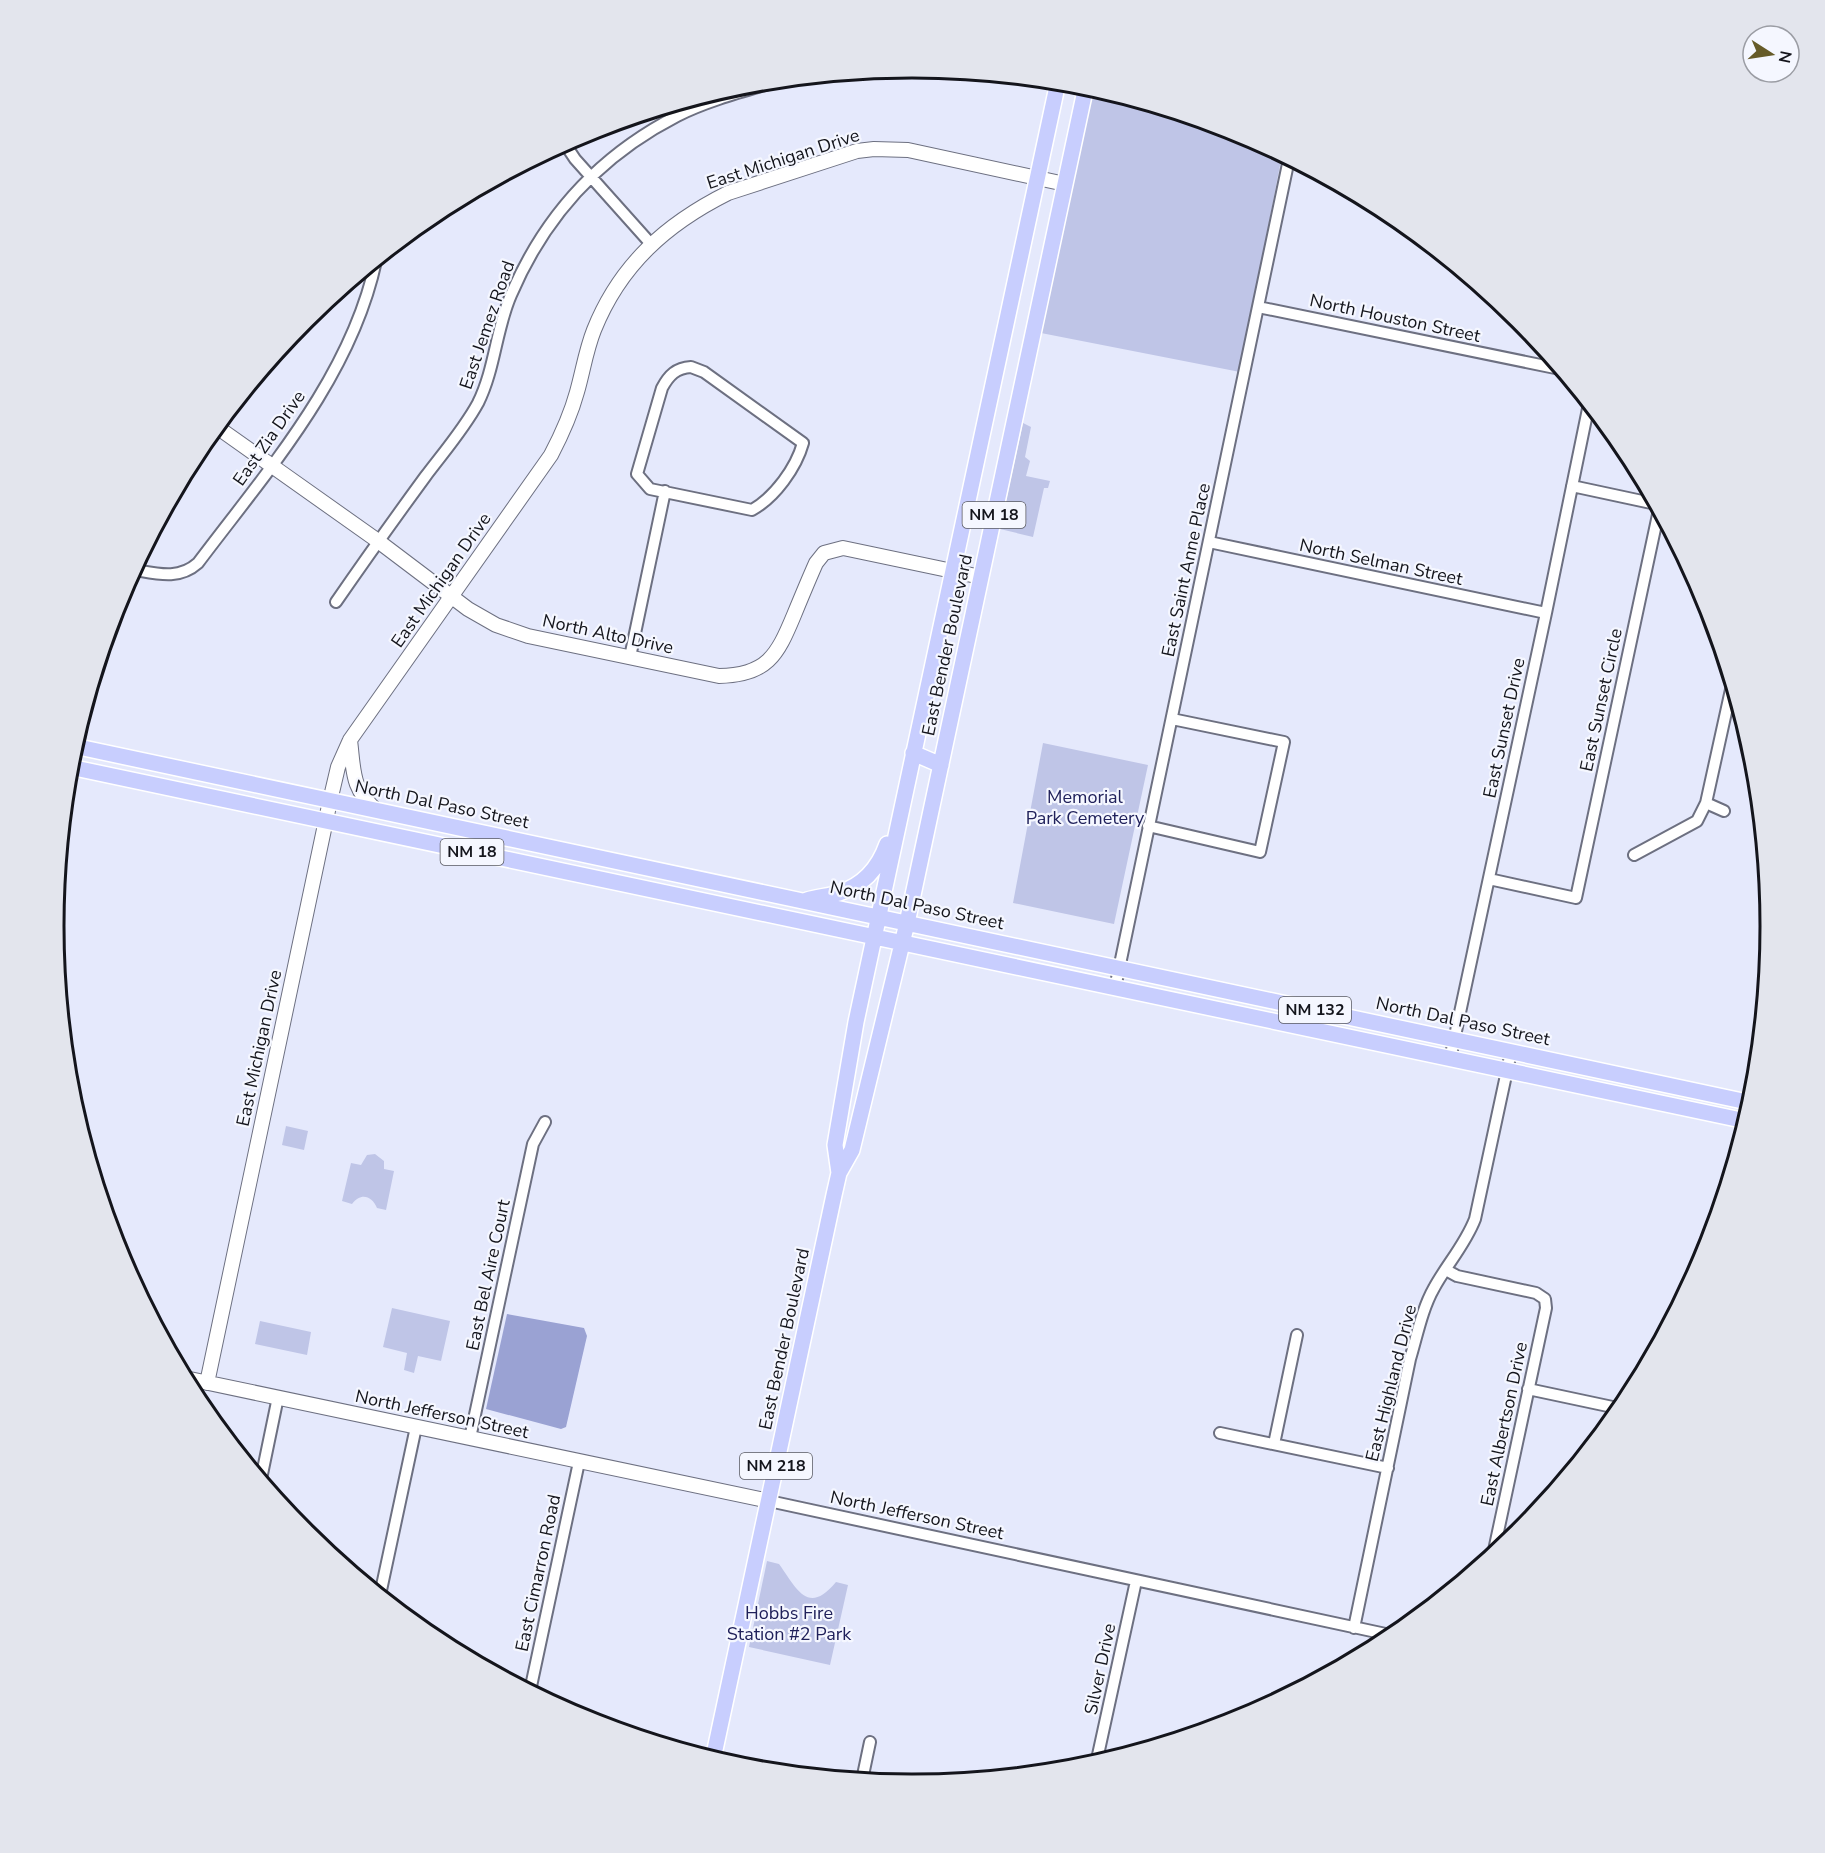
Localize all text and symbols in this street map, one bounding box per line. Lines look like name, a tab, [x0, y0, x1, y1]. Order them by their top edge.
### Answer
north arrow	[1741, 24, 1801, 84]
text: N	[1773, 49, 1797, 65]
street label: East Michigan Drive	[704, 123, 862, 195]
street label: East Jemez Road	[454, 257, 520, 393]
street label: North Houston Street	[1307, 288, 1483, 348]
street label: East Zia Drive	[227, 386, 311, 490]
street label: East Saint Anne Place	[1156, 481, 1216, 659]
road number: NM 18	[962, 502, 1026, 528]
street label: East Michigan Drive	[385, 508, 497, 652]
street label: North Selman Street	[1297, 533, 1466, 591]
street label: East Bender Boulevard	[916, 552, 978, 738]
street label: North Alto Drive	[540, 608, 676, 660]
street label: East Sunset Circle	[1574, 626, 1628, 774]
street label: East Sunset Drive	[1477, 656, 1531, 800]
street label: North Dal Paso Street	[353, 774, 532, 834]
park label: Memorial Park Cemetery	[1026, 785, 1145, 830]
road number: NM 18	[440, 839, 504, 865]
street label: North Dal Paso Street	[828, 875, 1007, 935]
street label: East Michigan Drive	[231, 968, 287, 1128]
street label: North Dal Paso Street	[1374, 991, 1553, 1051]
road number: NM 132	[1279, 997, 1351, 1023]
street label: East Bel Aire Court	[460, 1197, 516, 1353]
street label: East Bender Boulevard	[753, 1246, 815, 1432]
street label: East Highland Drive	[1360, 1302, 1422, 1464]
street label: East Albertson Drive	[1475, 1340, 1533, 1508]
street label: North Jefferson Street	[353, 1384, 532, 1444]
road number: NM 218	[740, 1453, 812, 1479]
street label: North Jefferson Street	[828, 1485, 1007, 1545]
street label: East Cimarron Road	[510, 1492, 566, 1654]
park label: Hobbs Fire Station #2 Park	[727, 1601, 852, 1646]
street label: Silver Drive	[1079, 1621, 1121, 1717]

